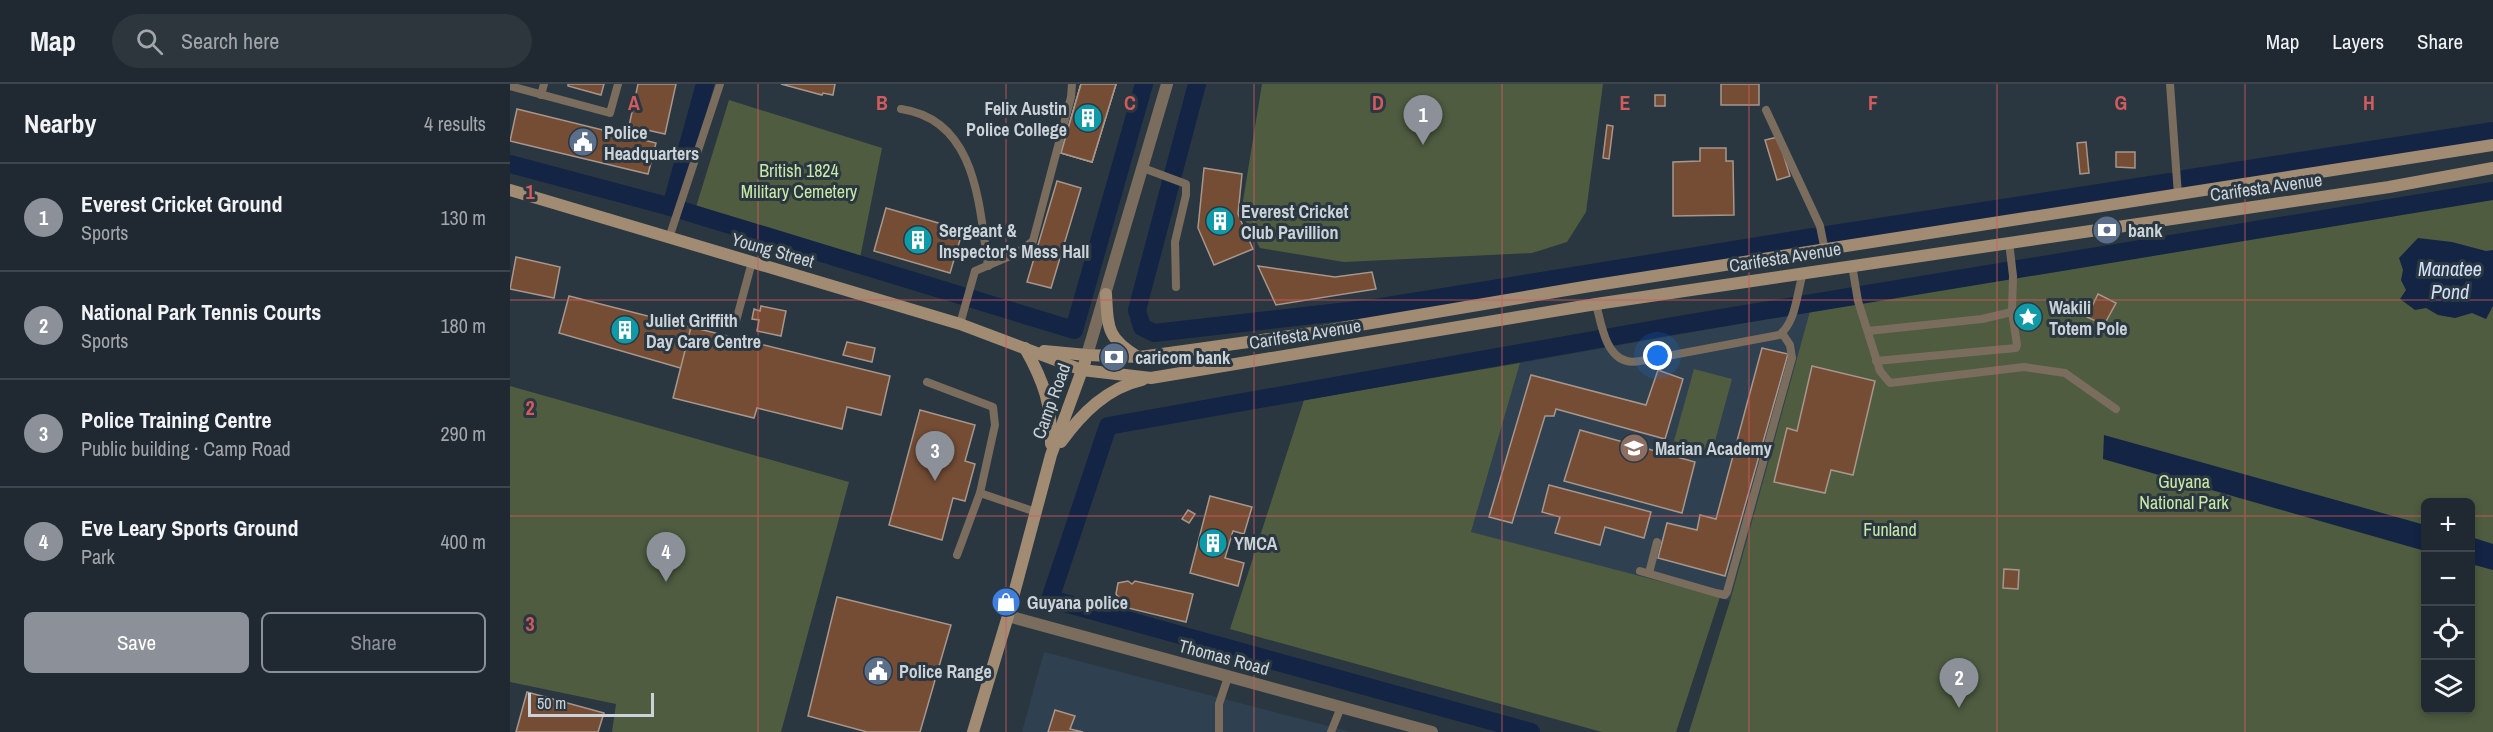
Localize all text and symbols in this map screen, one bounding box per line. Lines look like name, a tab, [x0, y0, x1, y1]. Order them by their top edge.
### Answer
search box	[112, 14, 532, 68]
text: Map	[30, 22, 76, 60]
icon: search	[133, 25, 166, 58]
text: Search here	[181, 26, 279, 56]
text: Map	[2266, 27, 2299, 56]
text: Layers	[2332, 27, 2384, 56]
text: Share	[2417, 27, 2463, 56]
text: A	[628, 89, 640, 116]
text: B	[876, 89, 888, 116]
text: C	[1124, 89, 1136, 116]
text: D	[1372, 89, 1384, 116]
text: E	[1620, 89, 1631, 116]
text: F	[1868, 89, 1878, 116]
text: G	[2115, 89, 2127, 116]
text: H	[2363, 89, 2375, 116]
pin: 1	[1404, 95, 1442, 145]
place label: Felix Austin Police College	[966, 96, 1067, 142]
building icon: Felix Austin Police College	[1072, 102, 1104, 134]
text: Nearby	[24, 106, 96, 141]
text: 4 results	[424, 110, 486, 137]
place label: Police Headquarters	[604, 120, 699, 166]
public building icon: Police Headquarters	[567, 126, 599, 158]
park label: British 1824 Military Cemetery	[741, 158, 858, 204]
street label: Carifesta Avenue	[2208, 167, 2324, 207]
text: 1	[525, 178, 535, 205]
text: Everest Cricket Ground	[81, 189, 283, 219]
place label: Everest Cricket Club Pavillion	[1241, 199, 1349, 245]
text: 1	[39, 204, 48, 231]
text: 130 m	[440, 204, 486, 231]
building icon: Everest Cricket Club Pavillion	[1204, 205, 1236, 237]
bank icon: bank	[2091, 214, 2123, 246]
place label: Sergeant & Inspector's Mess Hall	[939, 218, 1089, 264]
place label: bank	[2128, 218, 2163, 243]
text: Sports	[81, 219, 128, 246]
building icon: Sergeant & Inspector's Mess Hall	[902, 224, 934, 256]
street label: Young Street	[729, 226, 817, 274]
street label: Carifesta Avenue	[1727, 236, 1843, 278]
water label: Manatee Pond	[2418, 255, 2482, 305]
place label: Wakili Totem Pole	[2049, 295, 2127, 341]
text: National Park Tennis Courts	[81, 297, 321, 327]
place icon: Wakili Totem Pole	[2012, 301, 2044, 333]
place label: Juliet Griffith Day Care Centre	[646, 308, 761, 354]
text: 2	[39, 312, 48, 339]
text: 180 m	[440, 312, 486, 339]
street label: Carifesta Avenue	[1247, 313, 1363, 355]
building icon: Juliet Griffith Day Care Centre	[609, 314, 641, 346]
text: Sports	[81, 327, 128, 354]
bank icon: caricom bank	[1098, 341, 1130, 373]
your location	[1643, 341, 1672, 370]
place label: caricom bank	[1135, 345, 1231, 370]
street label: Camp Road	[1026, 360, 1076, 442]
text: 2	[525, 394, 535, 421]
text: Police Training Centre	[81, 405, 272, 435]
text: 3	[39, 420, 48, 447]
text: 290 m	[440, 420, 486, 447]
pin: 3	[916, 432, 954, 481]
school or university icon: Marian Academy	[1618, 432, 1650, 464]
text: Public building · Camp Road	[81, 435, 291, 462]
place label: Marian Academy	[1655, 436, 1773, 461]
park label: Guyana National Park	[2139, 469, 2229, 515]
map controls	[2421, 498, 2475, 714]
button: +	[2421, 498, 2475, 552]
text: Eve Leary Sports Ground	[81, 513, 299, 543]
park label: Funland	[1863, 517, 1917, 542]
building icon: YMCA	[1197, 527, 1229, 559]
text: 4	[39, 528, 48, 555]
text: 400 m	[440, 528, 486, 555]
place label: YMCA	[1234, 531, 1278, 556]
pin: 4	[646, 532, 686, 582]
text: Park	[81, 543, 115, 570]
button: −	[2421, 552, 2475, 606]
shop icon: Guyana police	[990, 586, 1022, 618]
place label: Guyana police	[1027, 590, 1128, 615]
button: locate	[2421, 606, 2475, 660]
text: 3	[525, 610, 535, 637]
button: Save	[24, 612, 249, 673]
button: Share	[261, 612, 486, 673]
street label: Thomas Road	[1176, 633, 1272, 681]
public building icon: Police Range	[862, 655, 894, 687]
pin: 2	[1940, 658, 1978, 708]
place label: Police Range	[899, 659, 992, 684]
button: layers	[2421, 660, 2475, 714]
scale bar	[528, 690, 654, 718]
text: 50 m	[537, 692, 566, 714]

